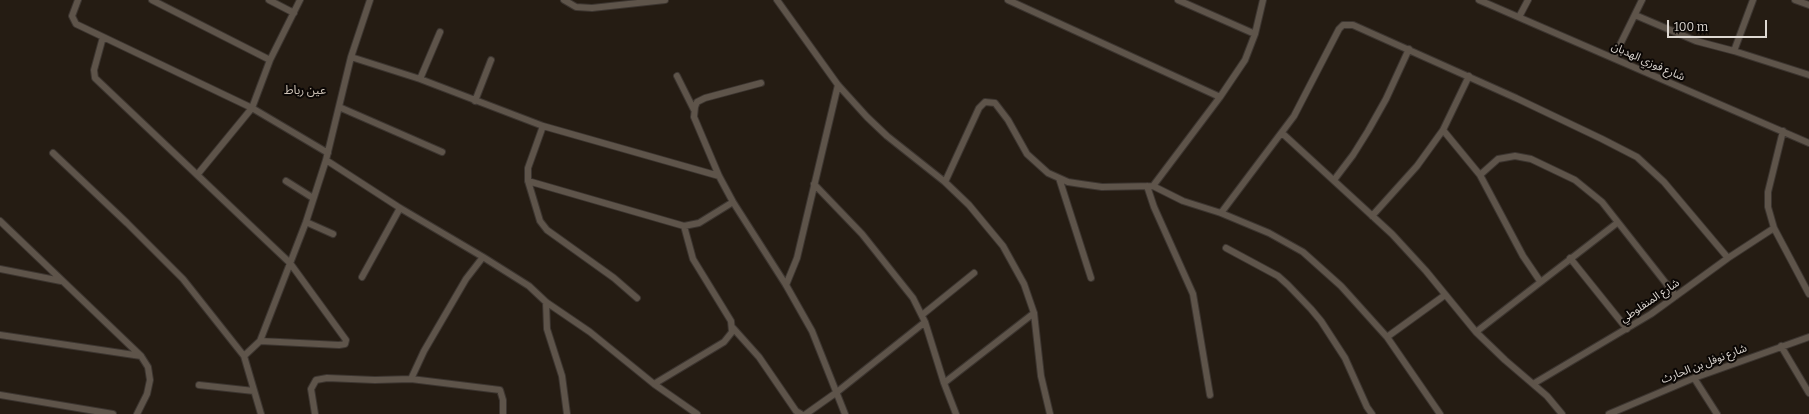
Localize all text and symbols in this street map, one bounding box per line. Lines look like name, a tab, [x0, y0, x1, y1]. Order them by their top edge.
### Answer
scale bar	[1669, 12, 1769, 38]
text: 100 m	[1674, 20, 1708, 34]
street label: شارع فوزي الهدبان	[1609, 40, 1687, 84]
district label: عين رباط	[284, 84, 326, 98]
street label: شارع المنفلوطي	[1618, 276, 1682, 326]
street label: شارع نوفل بن الحارث	[1659, 342, 1749, 386]

